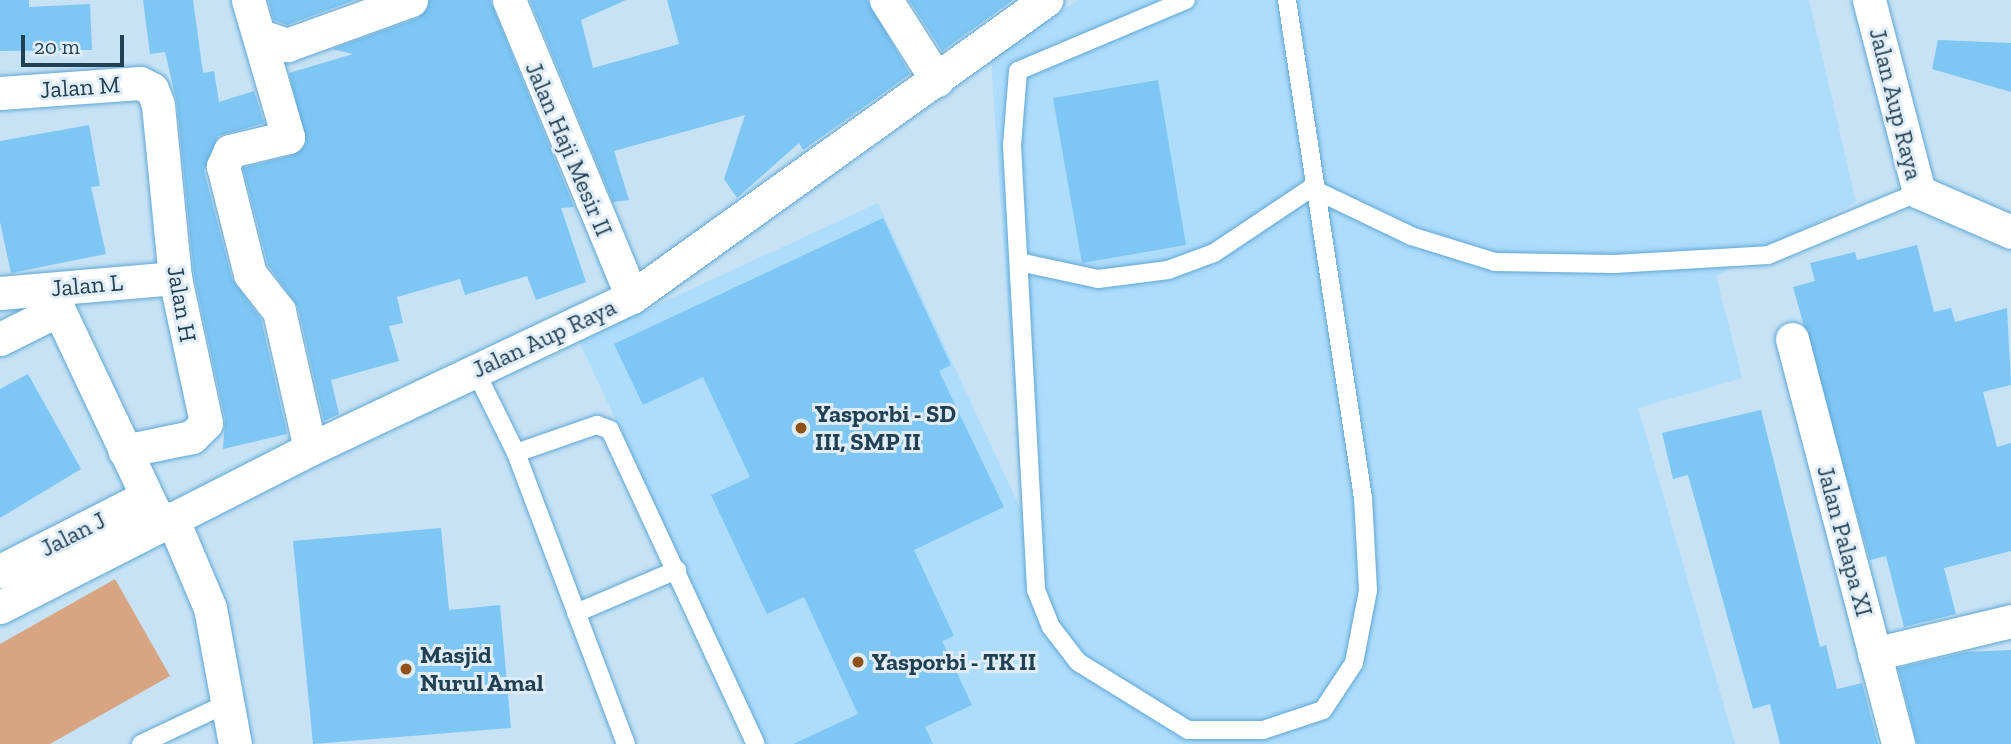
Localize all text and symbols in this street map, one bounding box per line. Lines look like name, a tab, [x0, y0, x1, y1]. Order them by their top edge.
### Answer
scale bar	[24, 21, 128, 65]
street label: Jalan Aup Raya	[1863, 25, 1929, 183]
text: 20 m	[34, 34, 80, 59]
street label: Jalan Haji Mesir II	[519, 57, 619, 241]
street label: Jalan M	[39, 70, 121, 104]
street label: Jalan H	[161, 263, 203, 345]
street label: Jalan L	[50, 268, 124, 302]
street label: Jalan Aup Raya	[467, 292, 621, 384]
place label: Yasporbi - SD III, SMP II	[815, 400, 956, 456]
marker: Yasporbi - SD III, SMP II	[793, 420, 809, 436]
street label: Jalan Palapa XI	[1811, 462, 1879, 620]
street label: Jalan J	[35, 505, 111, 563]
place label: Masjid Nurul Amal	[420, 641, 544, 697]
place label: Yasporbi - TK II	[872, 648, 1036, 676]
marker: Yasporbi - TK II	[850, 654, 866, 670]
marker: Masjid Nurul Amal	[398, 661, 414, 677]

